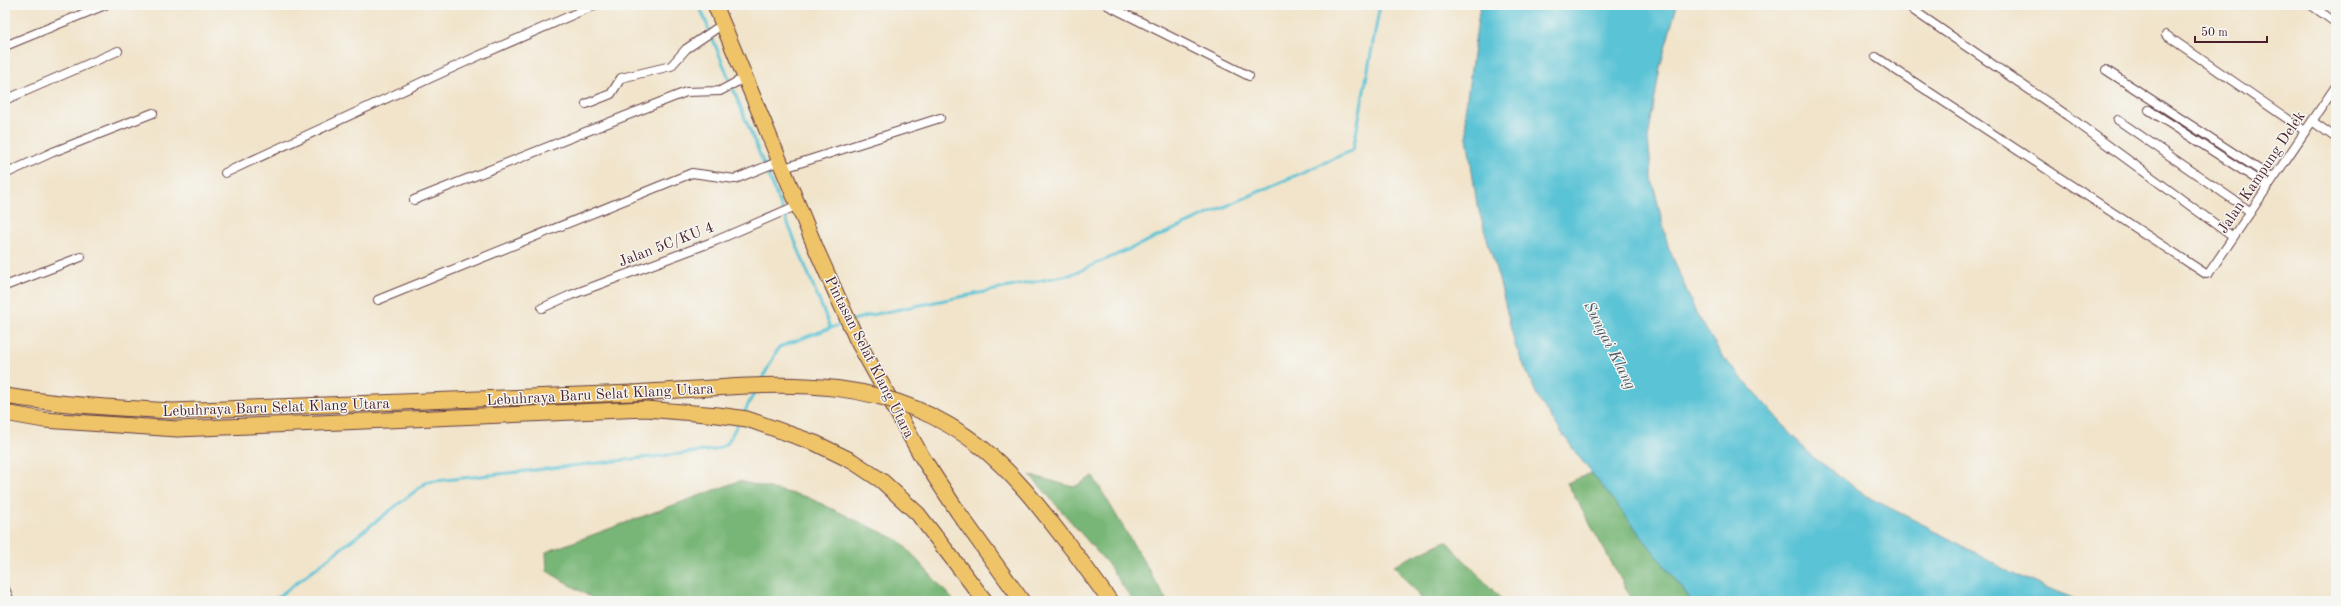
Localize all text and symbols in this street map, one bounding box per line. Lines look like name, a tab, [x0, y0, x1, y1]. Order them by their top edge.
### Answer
scale bar	[2195, 18, 2267, 44]
text: 50 m	[2201, 26, 2228, 39]
street label: Jalan Kampung Delek	[2216, 109, 2309, 237]
street label: Jalan 5C/KU 4	[617, 220, 716, 270]
street label: Pintasan Selat Klang Utara	[821, 274, 916, 442]
water label: Sungai Klang	[1580, 299, 1638, 393]
street label: Lebuhraya Baru Selat Klang Utara	[486, 382, 715, 409]
street label: Lebuhraya Baru Selat Klang Utara	[162, 397, 391, 420]

